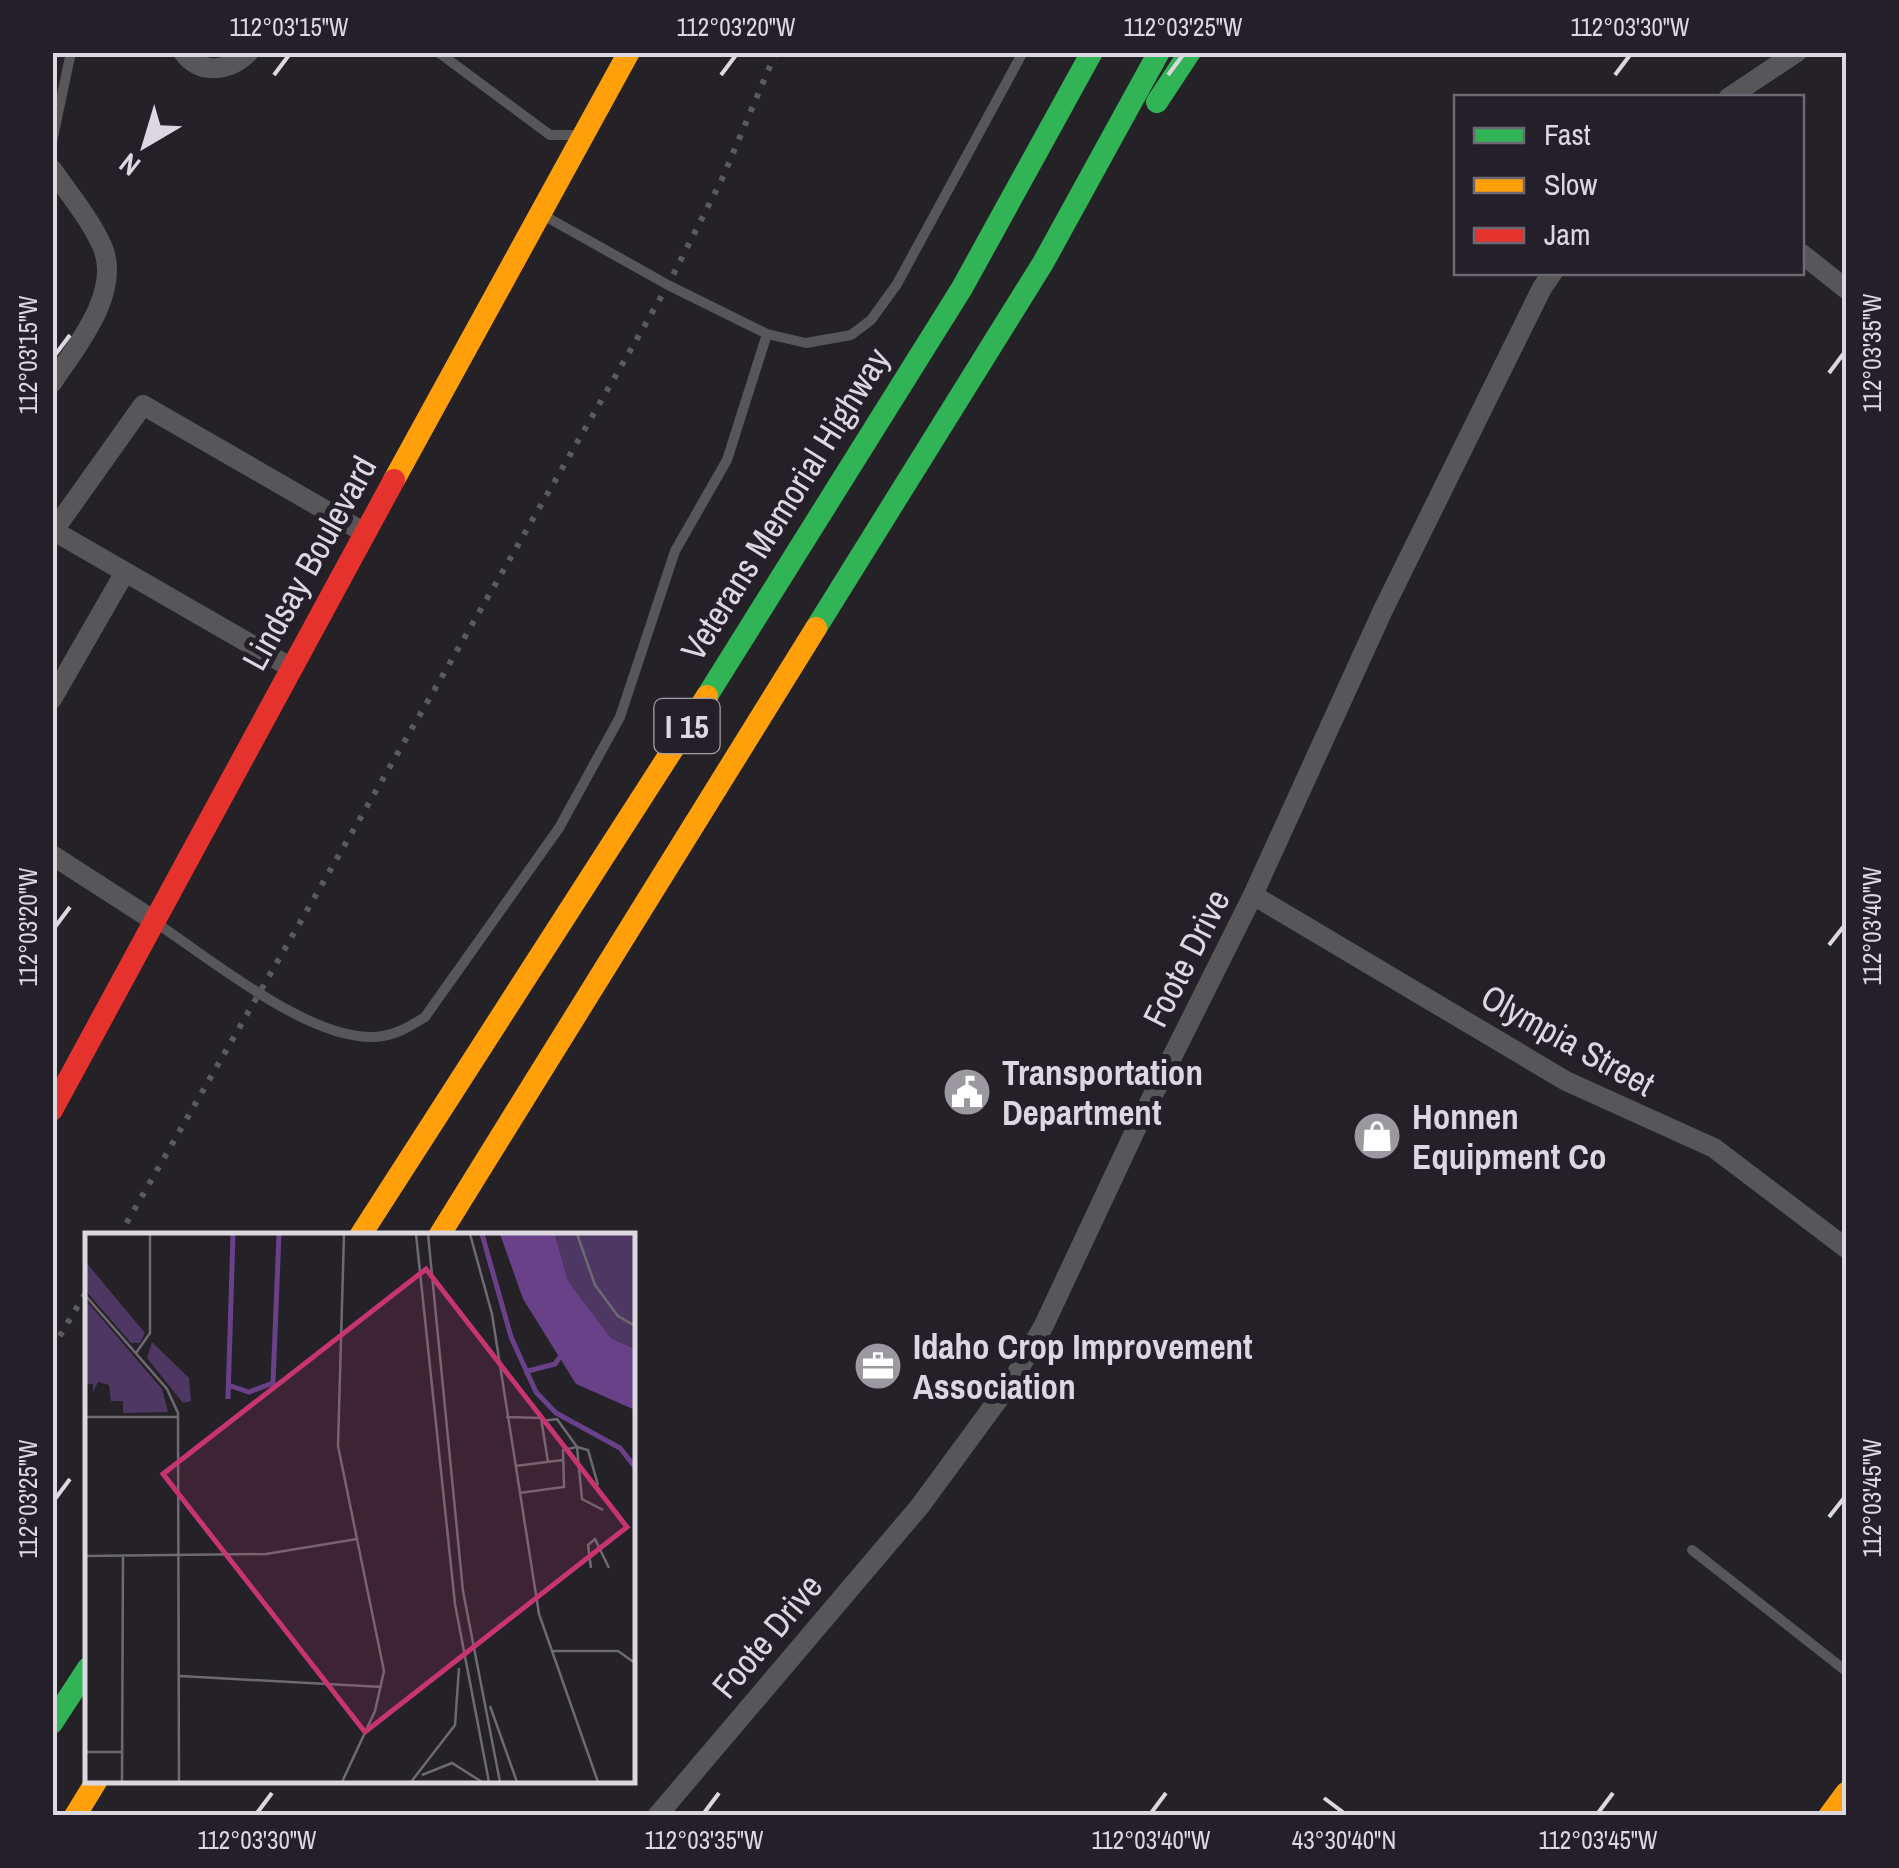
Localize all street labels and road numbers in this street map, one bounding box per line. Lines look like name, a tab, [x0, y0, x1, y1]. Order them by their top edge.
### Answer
street label: Veterans Memorial Highway	[670, 338, 901, 669]
street label: Lindsay Boulevard	[231, 448, 387, 678]
road number: I 15	[654, 699, 720, 753]
street label: Foote Drive	[1131, 881, 1241, 1035]
street label: Olympia Street	[1473, 973, 1663, 1107]
street label: Foote Drive	[701, 1564, 833, 1708]

